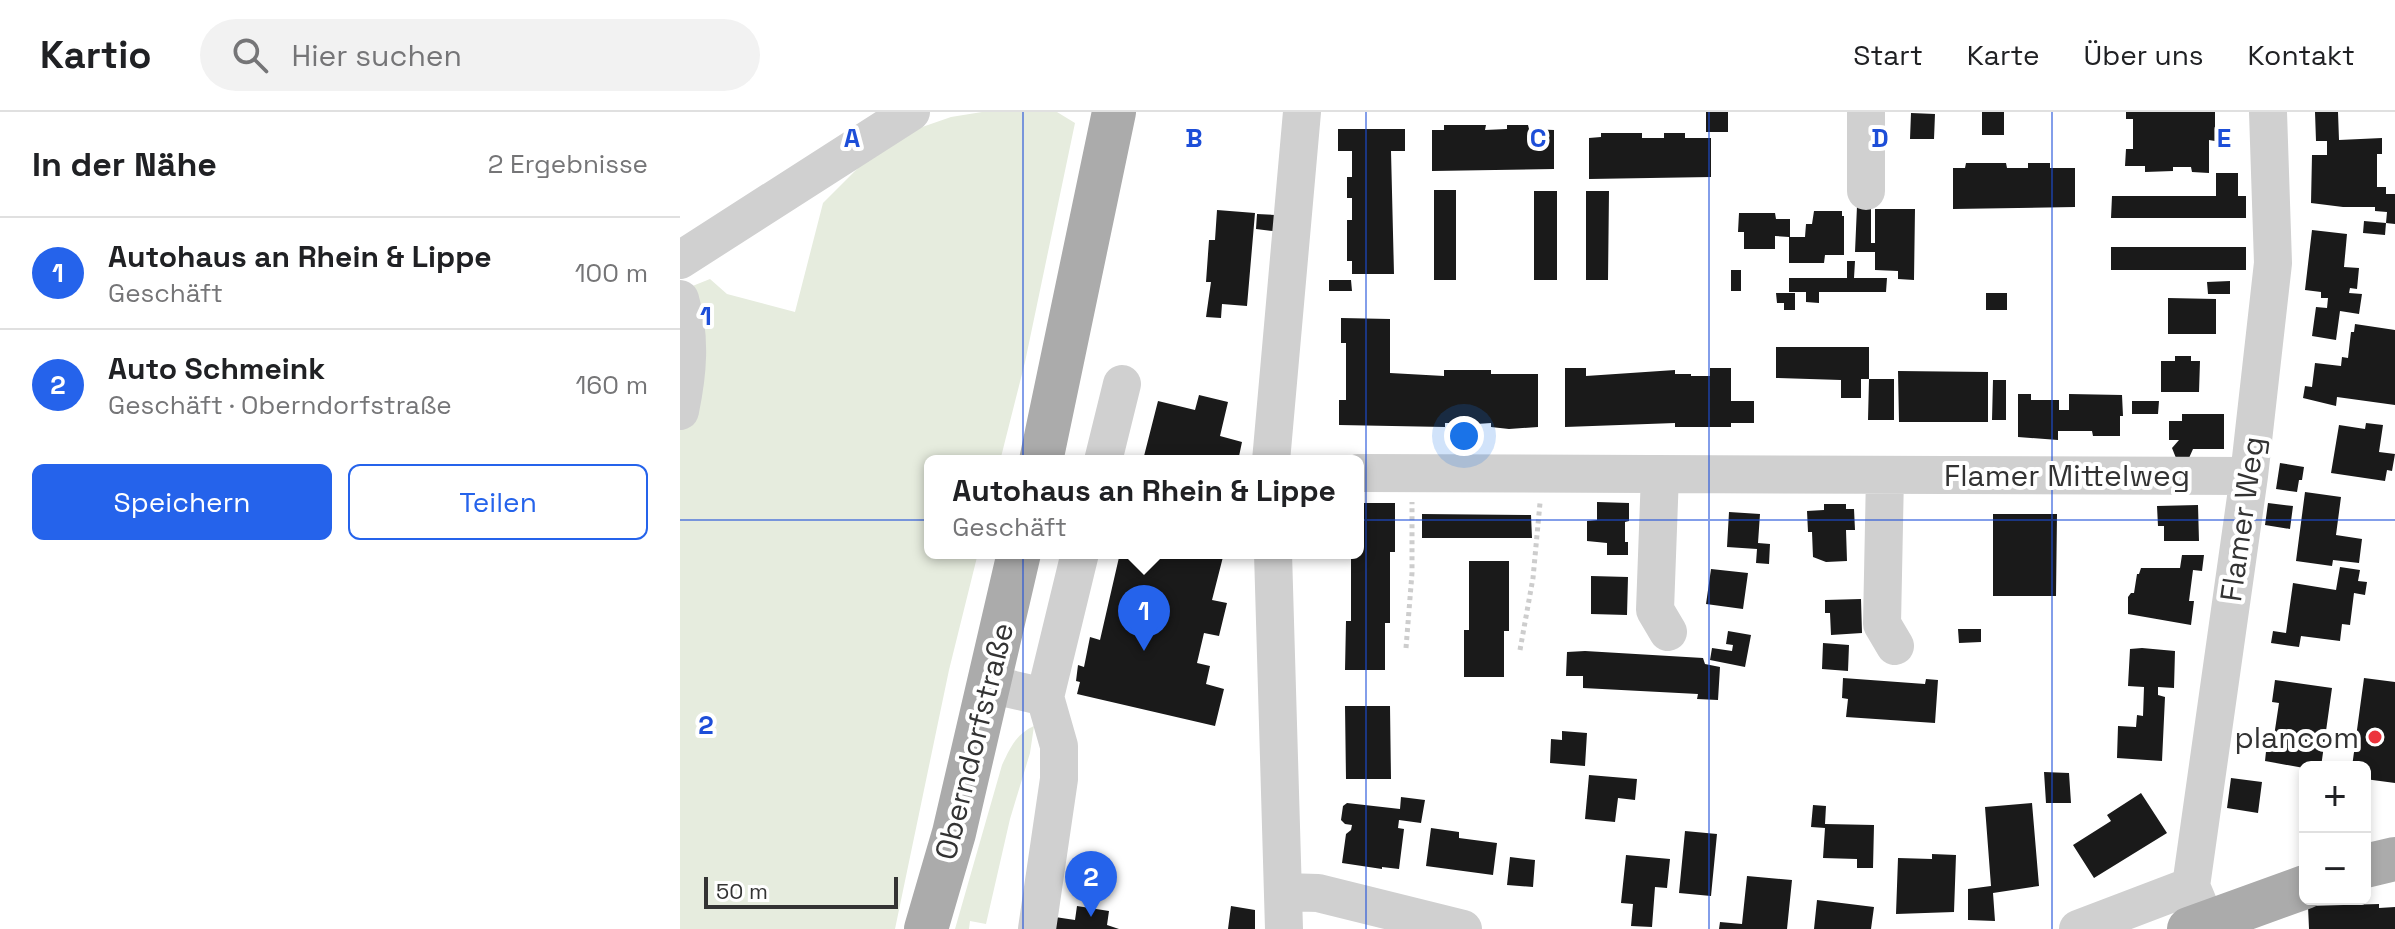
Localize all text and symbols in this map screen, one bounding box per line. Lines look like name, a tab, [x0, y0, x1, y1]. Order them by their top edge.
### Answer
search box	[200, 19, 760, 91]
text: Kartio	[40, 31, 152, 79]
icon: search	[228, 33, 272, 77]
text: Hier suchen	[292, 36, 462, 75]
text: Start	[1853, 37, 1923, 73]
text: Karte	[1967, 37, 2039, 73]
text: Über uns	[2083, 37, 2204, 73]
text: Kontakt	[2248, 37, 2355, 73]
text: A	[844, 121, 861, 155]
text: B	[1185, 121, 1203, 155]
text: C	[1530, 121, 1546, 155]
text: D	[1871, 121, 1889, 155]
text: E	[2217, 121, 2231, 155]
text: In der Nähe	[32, 143, 217, 186]
text: 2 Ergebnisse	[488, 147, 648, 181]
text: Autohaus an Rhein & Lippe	[108, 237, 492, 276]
text: 1	[52, 256, 64, 290]
text: 100 m	[575, 256, 648, 290]
text: Geschäft	[108, 276, 223, 310]
text: 1	[700, 299, 712, 333]
text: Auto Schmeink	[108, 349, 325, 388]
text: 2	[50, 368, 66, 402]
text: 160 m	[576, 368, 648, 402]
text: Geschäft · Oberndorfstraße	[108, 388, 452, 422]
your location	[1444, 416, 1484, 456]
street label: Flamer Weg	[2211, 434, 2273, 604]
popup	[924, 455, 1364, 559]
street label: Flamer Mittelweg	[1944, 456, 2190, 495]
button: Speichern	[32, 464, 332, 540]
button: Teilen	[348, 464, 648, 540]
text: Autohaus an Rhein & Lippe	[952, 471, 1336, 510]
text: Geschäft	[952, 510, 1067, 544]
pin: 1	[1118, 585, 1170, 651]
street label: Oberndorfstraße	[926, 618, 1022, 864]
text: 2	[698, 708, 714, 742]
place label: plancom	[2234, 718, 2359, 757]
marker: plancom	[2366, 728, 2384, 746]
map controls	[2299, 761, 2371, 905]
button: +	[2299, 761, 2371, 833]
button: −	[2299, 833, 2371, 905]
pin: 2	[1065, 851, 1117, 917]
scale bar	[704, 873, 898, 909]
text: 50 m	[716, 877, 768, 905]

